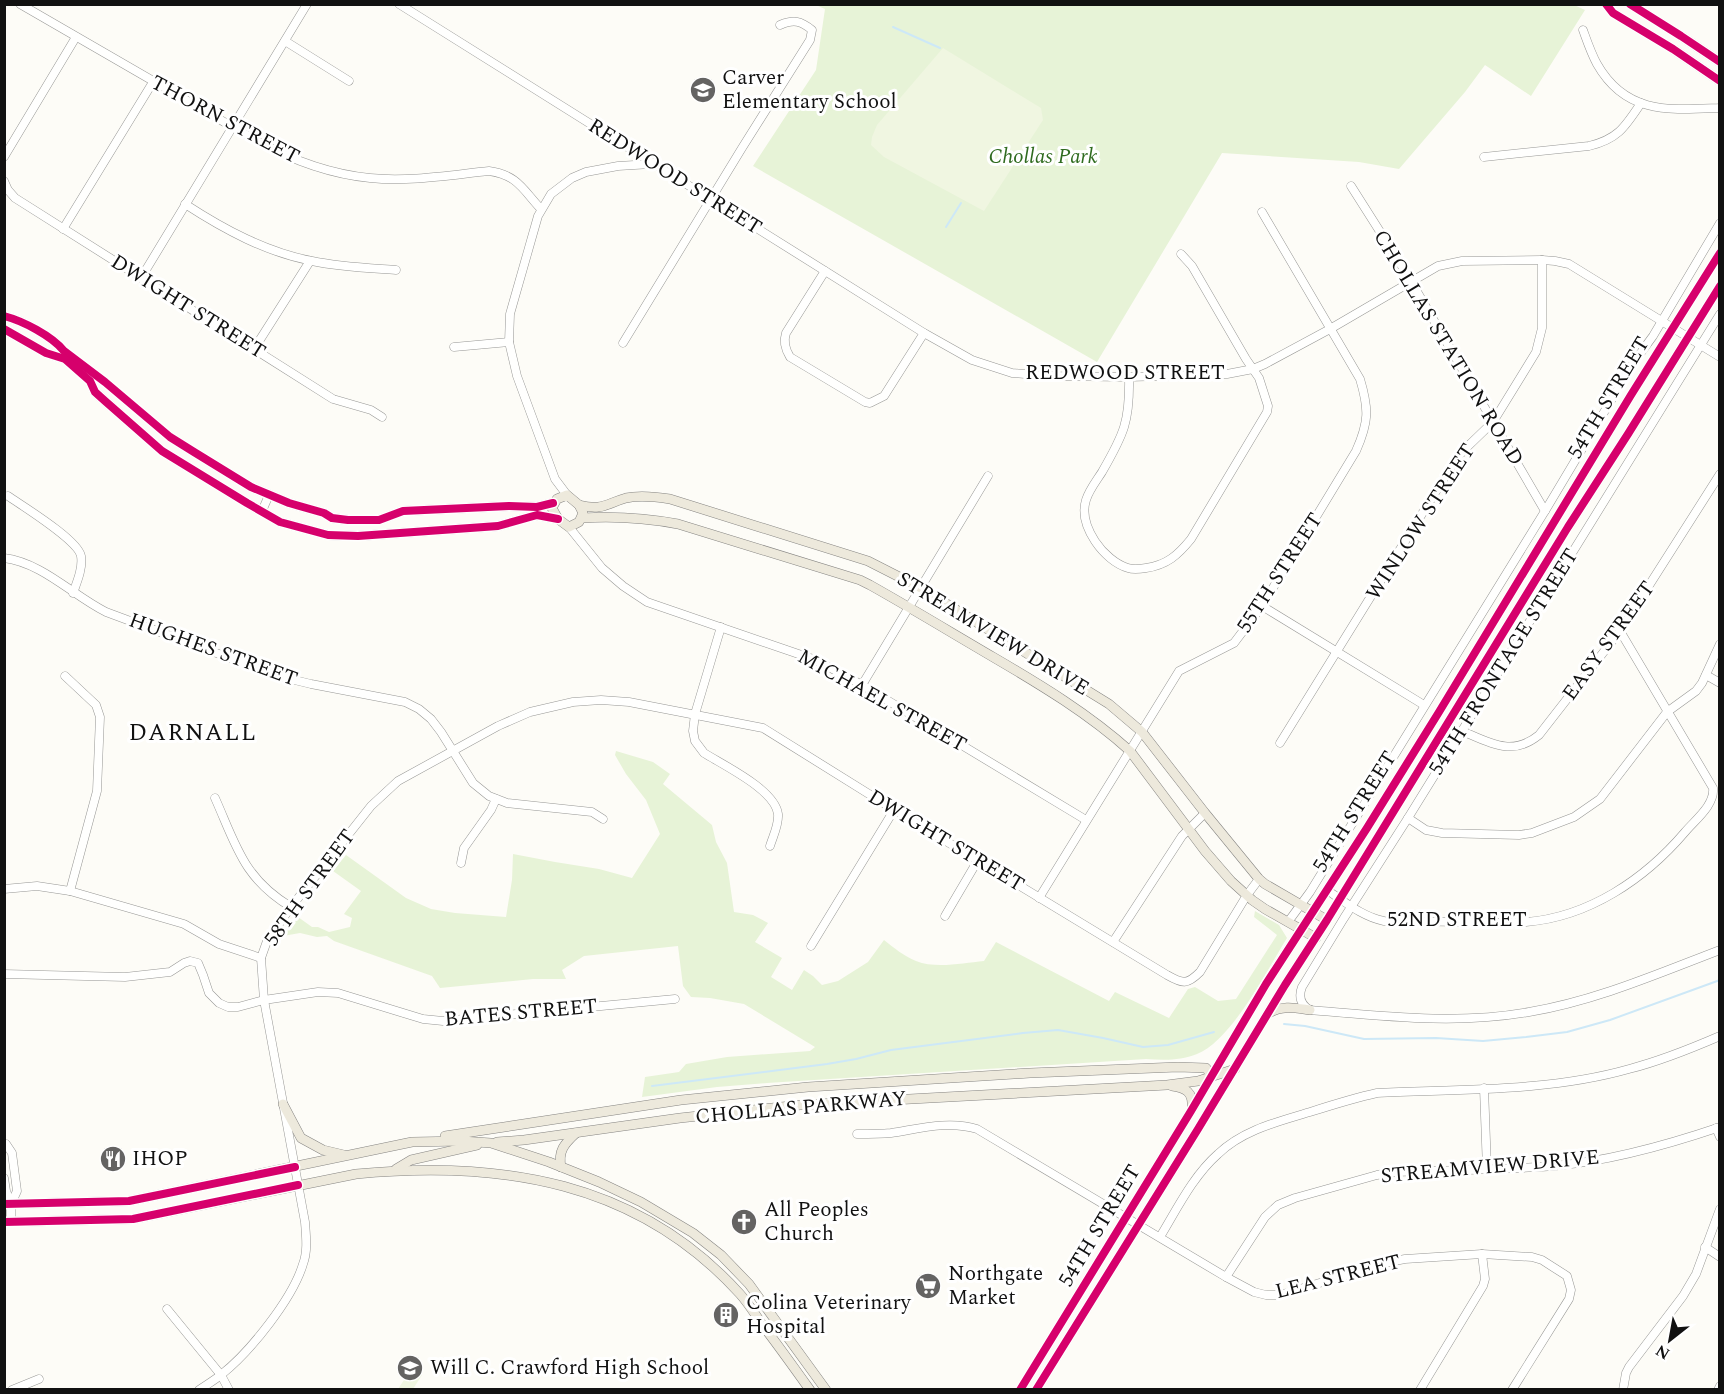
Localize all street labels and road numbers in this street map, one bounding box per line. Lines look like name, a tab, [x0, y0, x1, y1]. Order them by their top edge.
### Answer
street label: THORN STREET	[145, 67, 305, 173]
street label: REDWOOD STREET	[582, 110, 768, 244]
street label: CHOLLAS STATION ROAD	[1365, 224, 1531, 472]
street label: DWIGHT STREET	[104, 246, 272, 368]
street label: 54TH STREET	[1560, 331, 1658, 465]
street label: REDWOOD STREET	[1025, 357, 1225, 389]
street label: WINLOW STREET	[1358, 437, 1484, 607]
street label: 55TH STREET	[1229, 506, 1331, 640]
street label: 54TH FRONTAGE STREET	[1421, 542, 1587, 782]
street label: STREAMVIEW DRIVE	[891, 564, 1095, 704]
street label: EASY STREET	[1554, 574, 1664, 708]
street label: HUGHES STREET	[124, 605, 302, 695]
street label: MICHAEL STREET	[791, 641, 973, 761]
street label: 54TH STREET	[1305, 745, 1405, 879]
street label: DWIGHT STREET	[862, 781, 1030, 901]
street label: 58TH STREET	[256, 823, 364, 953]
street label: 52ND STREET	[1387, 904, 1527, 936]
street label: BATES STREET	[443, 990, 599, 1036]
street label: CHOLLAS PARKWAY	[694, 1083, 908, 1133]
street label: STREAMVIEW DRIVE	[1379, 1141, 1601, 1193]
street label: 54TH STREET	[1051, 1159, 1149, 1293]
street label: LEA STREET	[1272, 1246, 1404, 1308]

